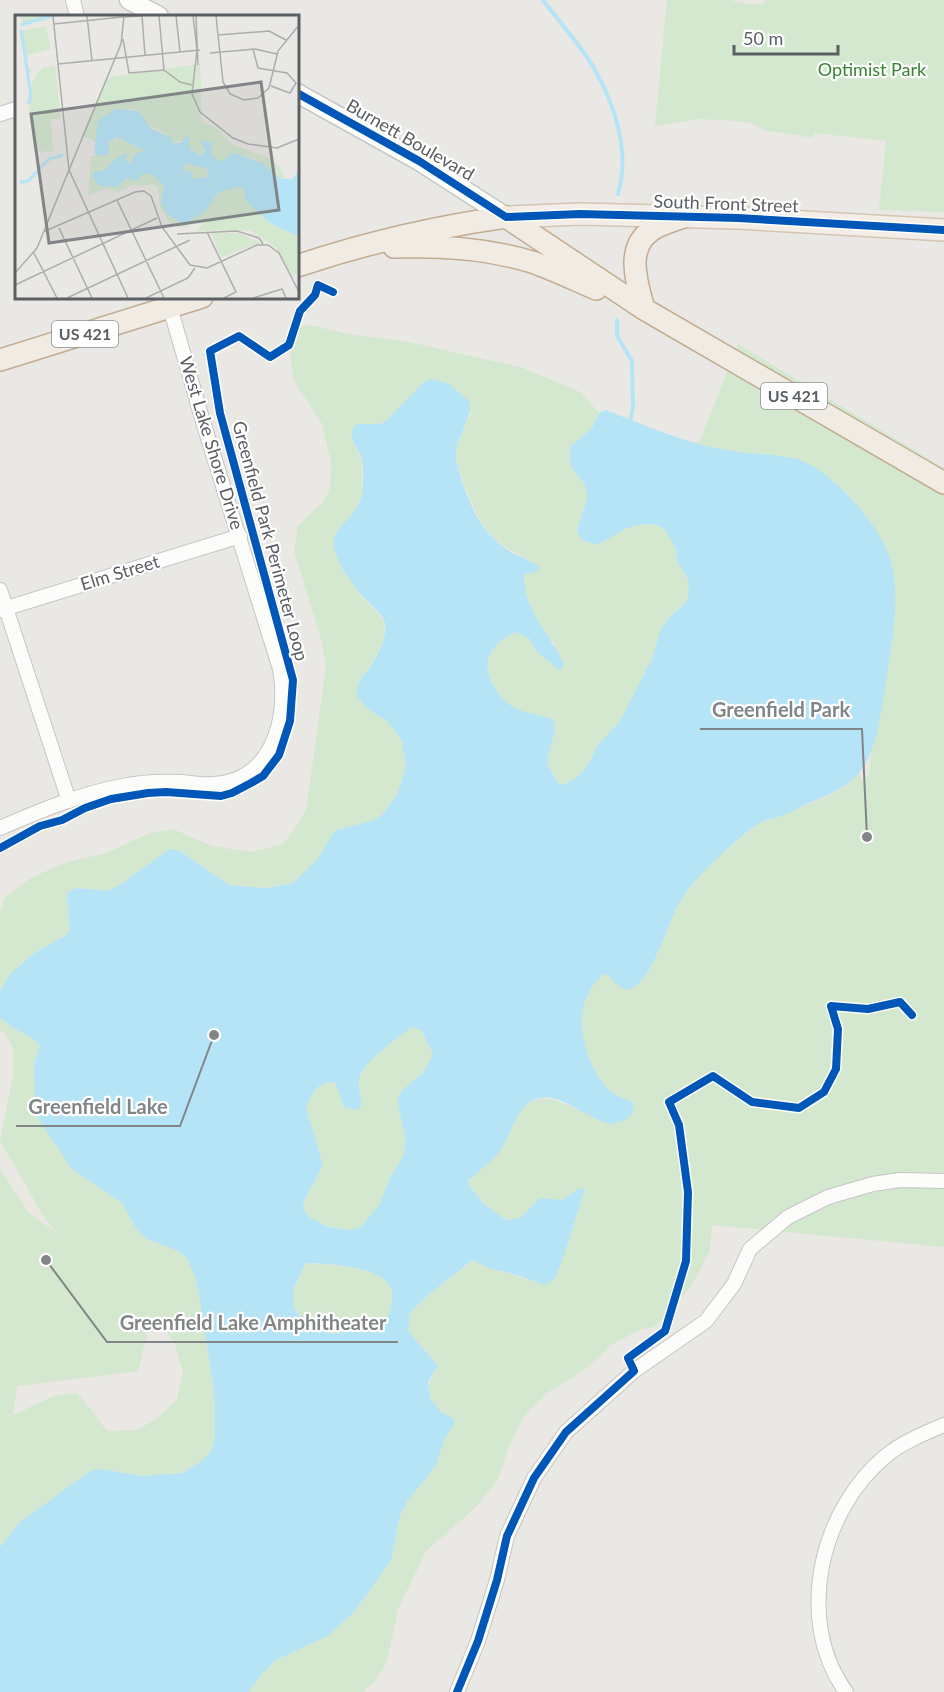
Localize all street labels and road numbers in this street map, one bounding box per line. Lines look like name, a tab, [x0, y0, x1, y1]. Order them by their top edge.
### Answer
street label: Burnett Boulevard	[343, 94, 478, 185]
street label: South Front Street	[653, 189, 800, 217]
road number: US 421	[52, 321, 118, 347]
street label: West Lake Shore Drive	[175, 353, 249, 532]
road number: US 421	[761, 383, 827, 409]
street label: Greenfield Park Perimeter Loop	[228, 418, 314, 663]
street label: Elm Street	[78, 549, 162, 594]

